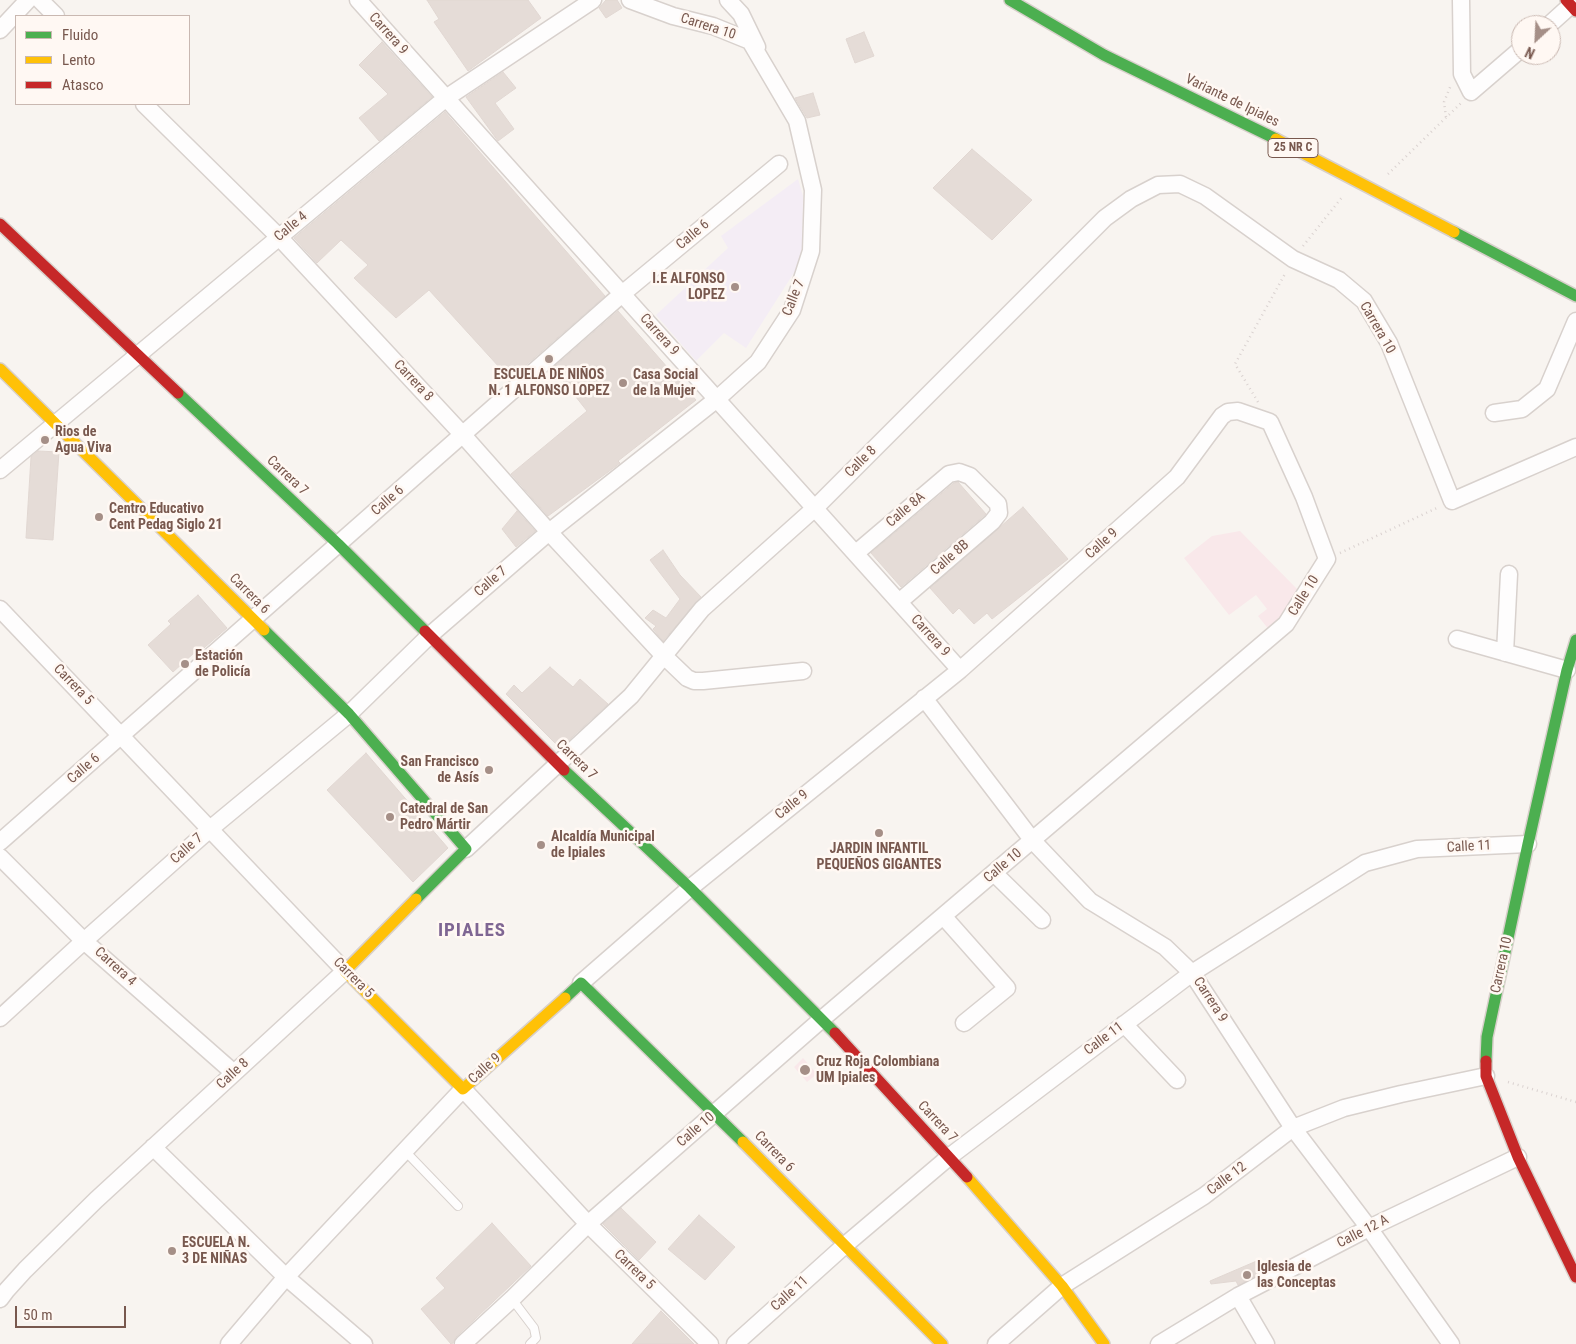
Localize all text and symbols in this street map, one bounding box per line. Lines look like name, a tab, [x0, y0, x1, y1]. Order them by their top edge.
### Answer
street label: Carrera 9	[365, 10, 411, 58]
street label: Carrera 10	[678, 10, 738, 44]
legend	[15, 15, 190, 105]
north arrow	[1511, 15, 1561, 65]
text: Fluido	[62, 26, 98, 44]
text: N	[1523, 44, 1537, 62]
text: Lento	[62, 51, 95, 69]
street label: Variante de Ipiales	[1182, 71, 1282, 131]
text: Atasco	[62, 76, 103, 94]
road number: 25 NR C	[1268, 138, 1318, 158]
street label: Calle 4	[271, 208, 311, 246]
street label: Calle 6	[673, 216, 713, 254]
place label: I.E ALFONSO LOPEZ	[652, 271, 725, 304]
street label: Calle 7	[779, 277, 809, 319]
marker: I.E ALFONSO LOPEZ	[729, 281, 741, 293]
street label: Carrera 10	[1355, 299, 1399, 357]
street label: Carrera 9	[636, 311, 682, 359]
marker: ESCUELA DE NIÑOS N. 1 ALFONSO LOPEZ	[543, 353, 555, 365]
street label: Carrera 8	[390, 357, 436, 405]
place label: ESCUELA DE NIÑOS N. 1 ALFONSO LOPEZ	[488, 367, 610, 400]
place label: Casa Social de la Mujer	[633, 367, 698, 400]
marker: Casa Social de la Mujer	[617, 377, 629, 389]
place label: Rios de Agua Viva	[55, 424, 112, 457]
marker: Rios de Agua Viva	[39, 434, 51, 446]
street label: Calle 8	[842, 443, 880, 481]
street label: Carrera 7	[263, 453, 311, 499]
street label: Calle 6	[368, 482, 408, 520]
street label: Calle 8A	[883, 489, 929, 531]
place label: Centro Educativo Cent Pedag Siglo 21	[109, 501, 222, 534]
marker: Centro Educativo Cent Pedag Siglo 21	[93, 511, 105, 523]
street label: Calle 9	[1082, 525, 1122, 563]
street label: Calle 8B	[927, 537, 973, 579]
street label: Calle 7	[471, 563, 511, 601]
street label: Carrera 6	[225, 570, 273, 618]
street label: Calle 10	[1285, 573, 1323, 619]
street label: Carrera 9	[907, 612, 953, 660]
place label: Estación de Policía	[195, 648, 250, 680]
marker: Estación de Policía	[179, 658, 191, 670]
street label: Carrera 5	[49, 661, 97, 709]
street label: Carrera 7	[552, 736, 600, 784]
street label: Calle 6	[64, 750, 104, 788]
place label: San Francisco de Asís	[401, 754, 479, 786]
marker: San Francisco de Asís	[483, 764, 495, 776]
street label: Calle 9	[772, 787, 812, 823]
place label: Catedral de San Pedro Mártir	[400, 801, 488, 834]
marker: Catedral de San Pedro Mártir	[384, 811, 396, 823]
marker: JARDIN INFANTIL PEQUEÑOS GIGANTES	[873, 827, 885, 839]
place label: Alcaldía Municipal de Ipiales	[551, 829, 655, 862]
street label: Calle 7	[167, 830, 207, 868]
street label: Calle 11	[1446, 837, 1492, 857]
marker: Alcaldía Municipal de Ipiales	[535, 839, 547, 851]
place label: JARDIN INFANTIL PEQUEÑOS GIGANTES	[817, 841, 941, 874]
street label: Calle 10	[980, 845, 1026, 887]
district label: IPIALES	[437, 920, 507, 942]
street label: Carrera 10	[1488, 935, 1516, 995]
street label: Carrera 4	[91, 944, 139, 990]
street label: Carrera 5	[329, 954, 377, 1002]
street label: Carrera 9	[1189, 974, 1231, 1026]
street label: Calle 11	[1081, 1019, 1127, 1059]
street label: Calle 9	[465, 1050, 505, 1088]
place label: Cruz Roja Colombiana UM Ipiales	[816, 1054, 939, 1086]
street label: Calle 8	[213, 1055, 253, 1093]
marker: Cruz Roja Colombiana UM Ipiales	[798, 1063, 812, 1077]
street label: Carrera 7	[914, 1098, 960, 1146]
street label: Calle 10	[674, 1109, 718, 1151]
street label: Carrera 6	[750, 1128, 798, 1176]
street label: Calle 12	[1204, 1159, 1250, 1199]
street label: Calle 12 A	[1334, 1212, 1392, 1252]
place label: ESCUELA N. 3 DE NIÑAS	[182, 1235, 250, 1268]
marker: ESCUELA N. 3 DE NIÑAS	[166, 1245, 178, 1257]
street label: Carrera 5	[610, 1246, 658, 1294]
place label: Iglesia de las Conceptas	[1257, 1259, 1336, 1292]
marker: Iglesia de las Conceptas	[1241, 1269, 1253, 1281]
street label: Calle 11	[768, 1273, 812, 1315]
scale bar	[18, 1296, 129, 1328]
text: 50 m	[23, 1306, 53, 1324]

